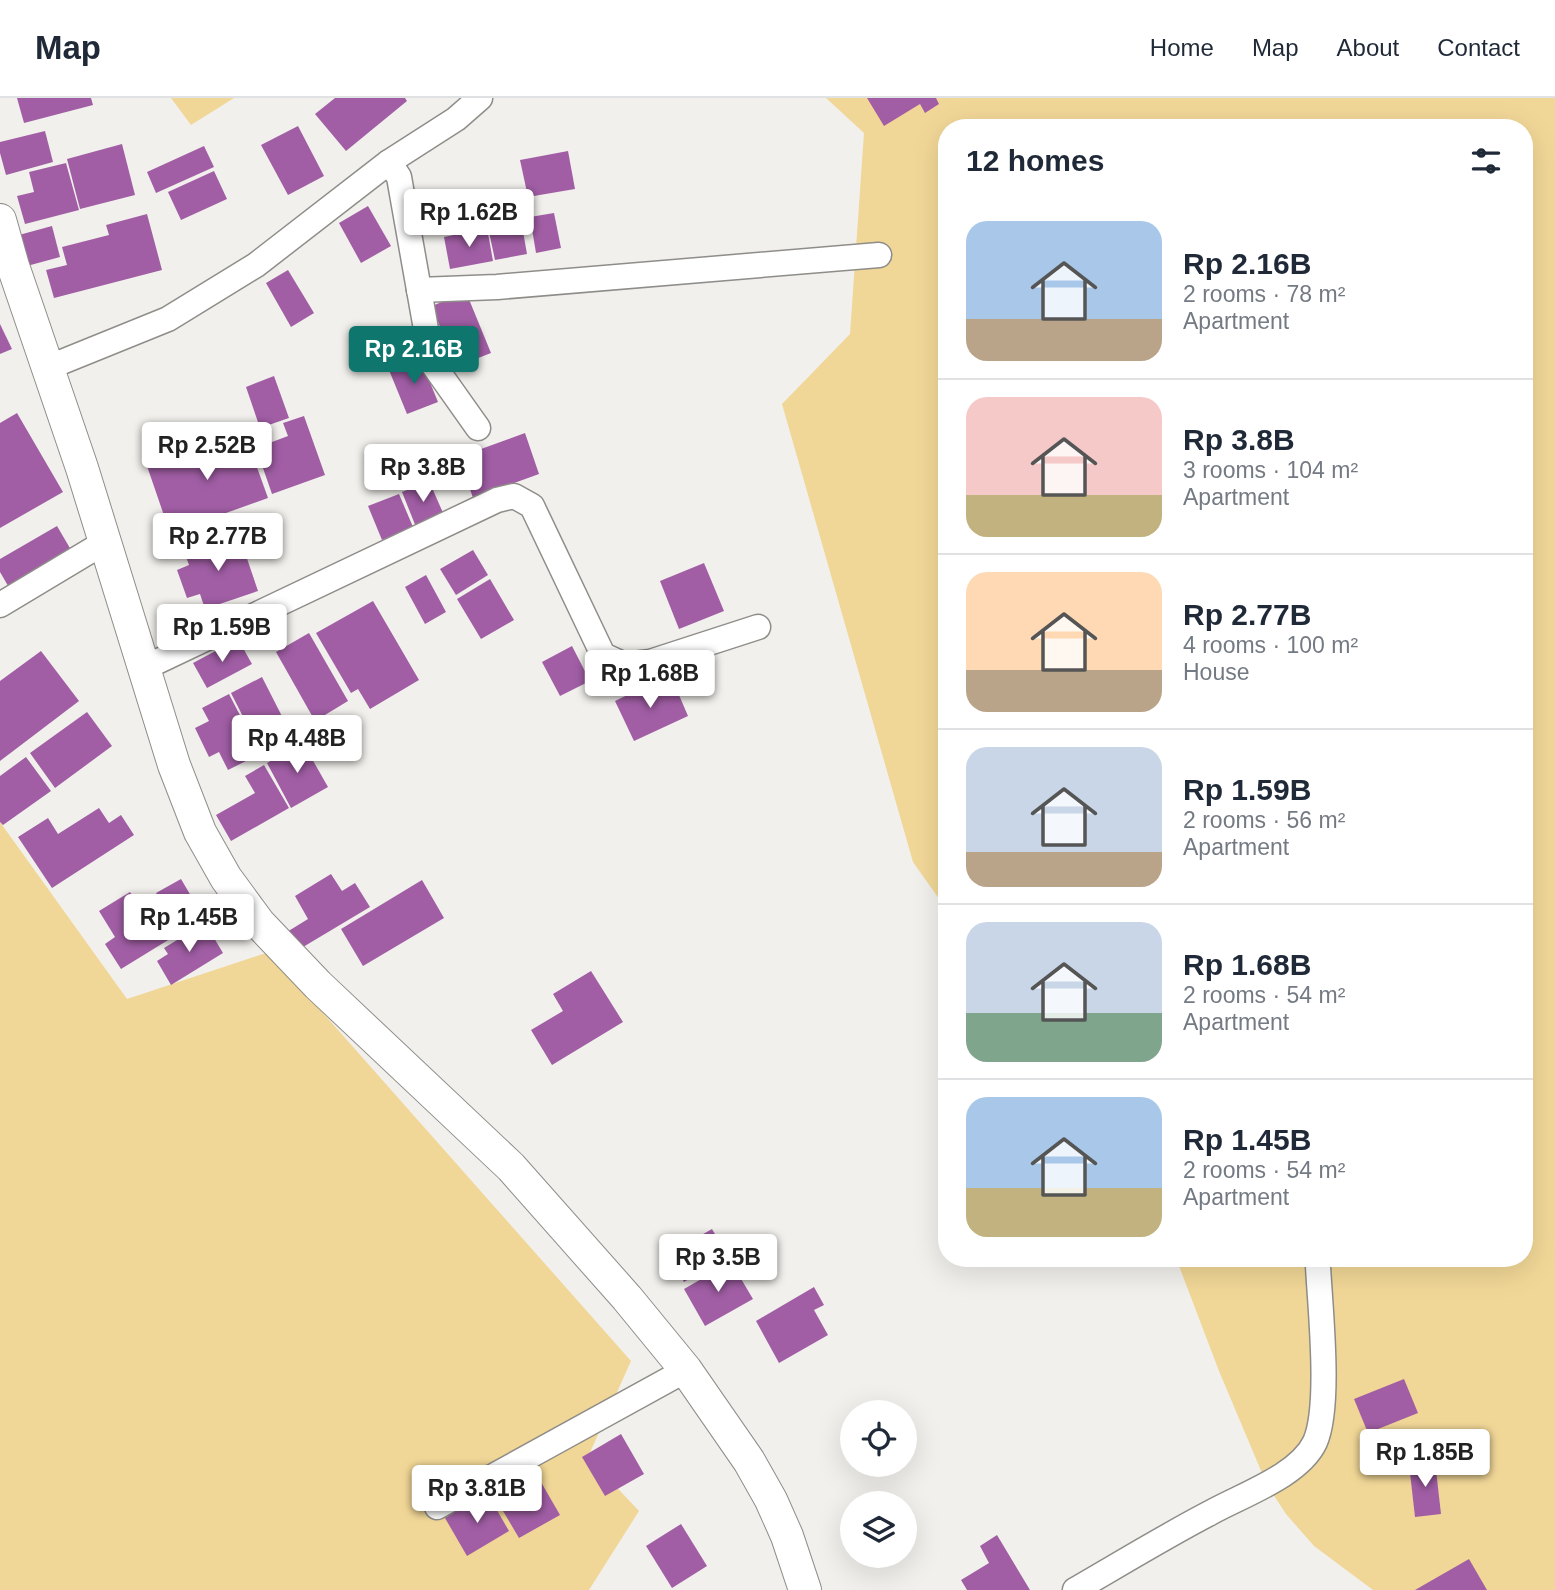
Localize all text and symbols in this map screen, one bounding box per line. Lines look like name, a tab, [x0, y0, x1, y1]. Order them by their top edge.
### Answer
text: Map	[35, 29, 101, 66]
text: Home	[1150, 34, 1214, 61]
text: Map	[1252, 34, 1299, 61]
text: About	[1337, 34, 1399, 61]
text: Contact	[1437, 34, 1520, 61]
icon: filters	[1467, 142, 1505, 180]
text: 12 homes	[966, 144, 1104, 177]
pin: Rp 1.62B	[397, 190, 541, 249]
text: Rp 1.62B	[420, 199, 518, 225]
text: Rp 2.16B	[1183, 247, 1311, 280]
icon: home	[1022, 249, 1106, 333]
text: 2 rooms · 78 m²	[1183, 281, 1345, 307]
text: Apartment	[1183, 308, 1289, 334]
pin: Rp 2.16B	[342, 327, 486, 386]
text: Rp 2.16B	[365, 336, 463, 362]
pin: Rp 2.52B	[135, 422, 279, 482]
text: Rp 3.8B	[1183, 423, 1295, 456]
icon: home	[1022, 425, 1106, 509]
text: Rp 2.52B	[158, 432, 256, 458]
pin: Rp 3.8B	[358, 444, 488, 504]
text: Rp 3.8B	[380, 454, 466, 480]
text: 3 rooms · 104 m²	[1183, 457, 1358, 483]
text: Apartment	[1183, 484, 1289, 510]
pin: Rp 2.77B	[146, 514, 290, 573]
text: Rp 2.77B	[169, 523, 267, 549]
text: Rp 2.77B	[1183, 598, 1311, 631]
icon: home	[1022, 600, 1106, 684]
pin: Rp 1.59B	[150, 604, 294, 664]
text: Rp 1.59B	[173, 614, 271, 640]
text: 4 rooms · 100 m²	[1183, 632, 1358, 658]
pin: Rp 1.68B	[578, 650, 722, 710]
text: House	[1183, 659, 1249, 685]
text: Rp 1.68B	[601, 660, 699, 686]
pin: Rp 4.48B	[225, 716, 369, 775]
text: Rp 4.48B	[248, 725, 346, 751]
text: Rp 1.59B	[1183, 773, 1311, 806]
icon: home	[1022, 775, 1106, 859]
text: 2 rooms · 56 m²	[1183, 807, 1345, 833]
text: Apartment	[1183, 834, 1289, 860]
pin: Rp 1.45B	[117, 894, 261, 954]
text: Rp 1.45B	[140, 904, 238, 930]
text: Rp 1.68B	[1183, 948, 1311, 981]
icon: home	[1022, 950, 1106, 1034]
text: 2 rooms · 54 m²	[1183, 982, 1345, 1008]
text: Apartment	[1183, 1009, 1289, 1035]
text: Rp 1.45B	[1183, 1123, 1311, 1156]
icon: home	[1022, 1125, 1106, 1209]
text: 2 rooms · 54 m²	[1183, 1157, 1345, 1183]
text: Apartment	[1183, 1184, 1289, 1210]
pin: Rp 3.5B	[653, 1234, 783, 1294]
text: Rp 3.5B	[675, 1244, 761, 1270]
map controls	[840, 1400, 917, 1568]
button: locate	[840, 1400, 917, 1477]
pin: Rp 1.85B	[1353, 1430, 1497, 1489]
text: Rp 1.85B	[1376, 1439, 1474, 1465]
pin: Rp 3.81B	[405, 1466, 549, 1525]
text: Rp 3.81B	[428, 1475, 526, 1501]
button: layers	[840, 1491, 917, 1568]

